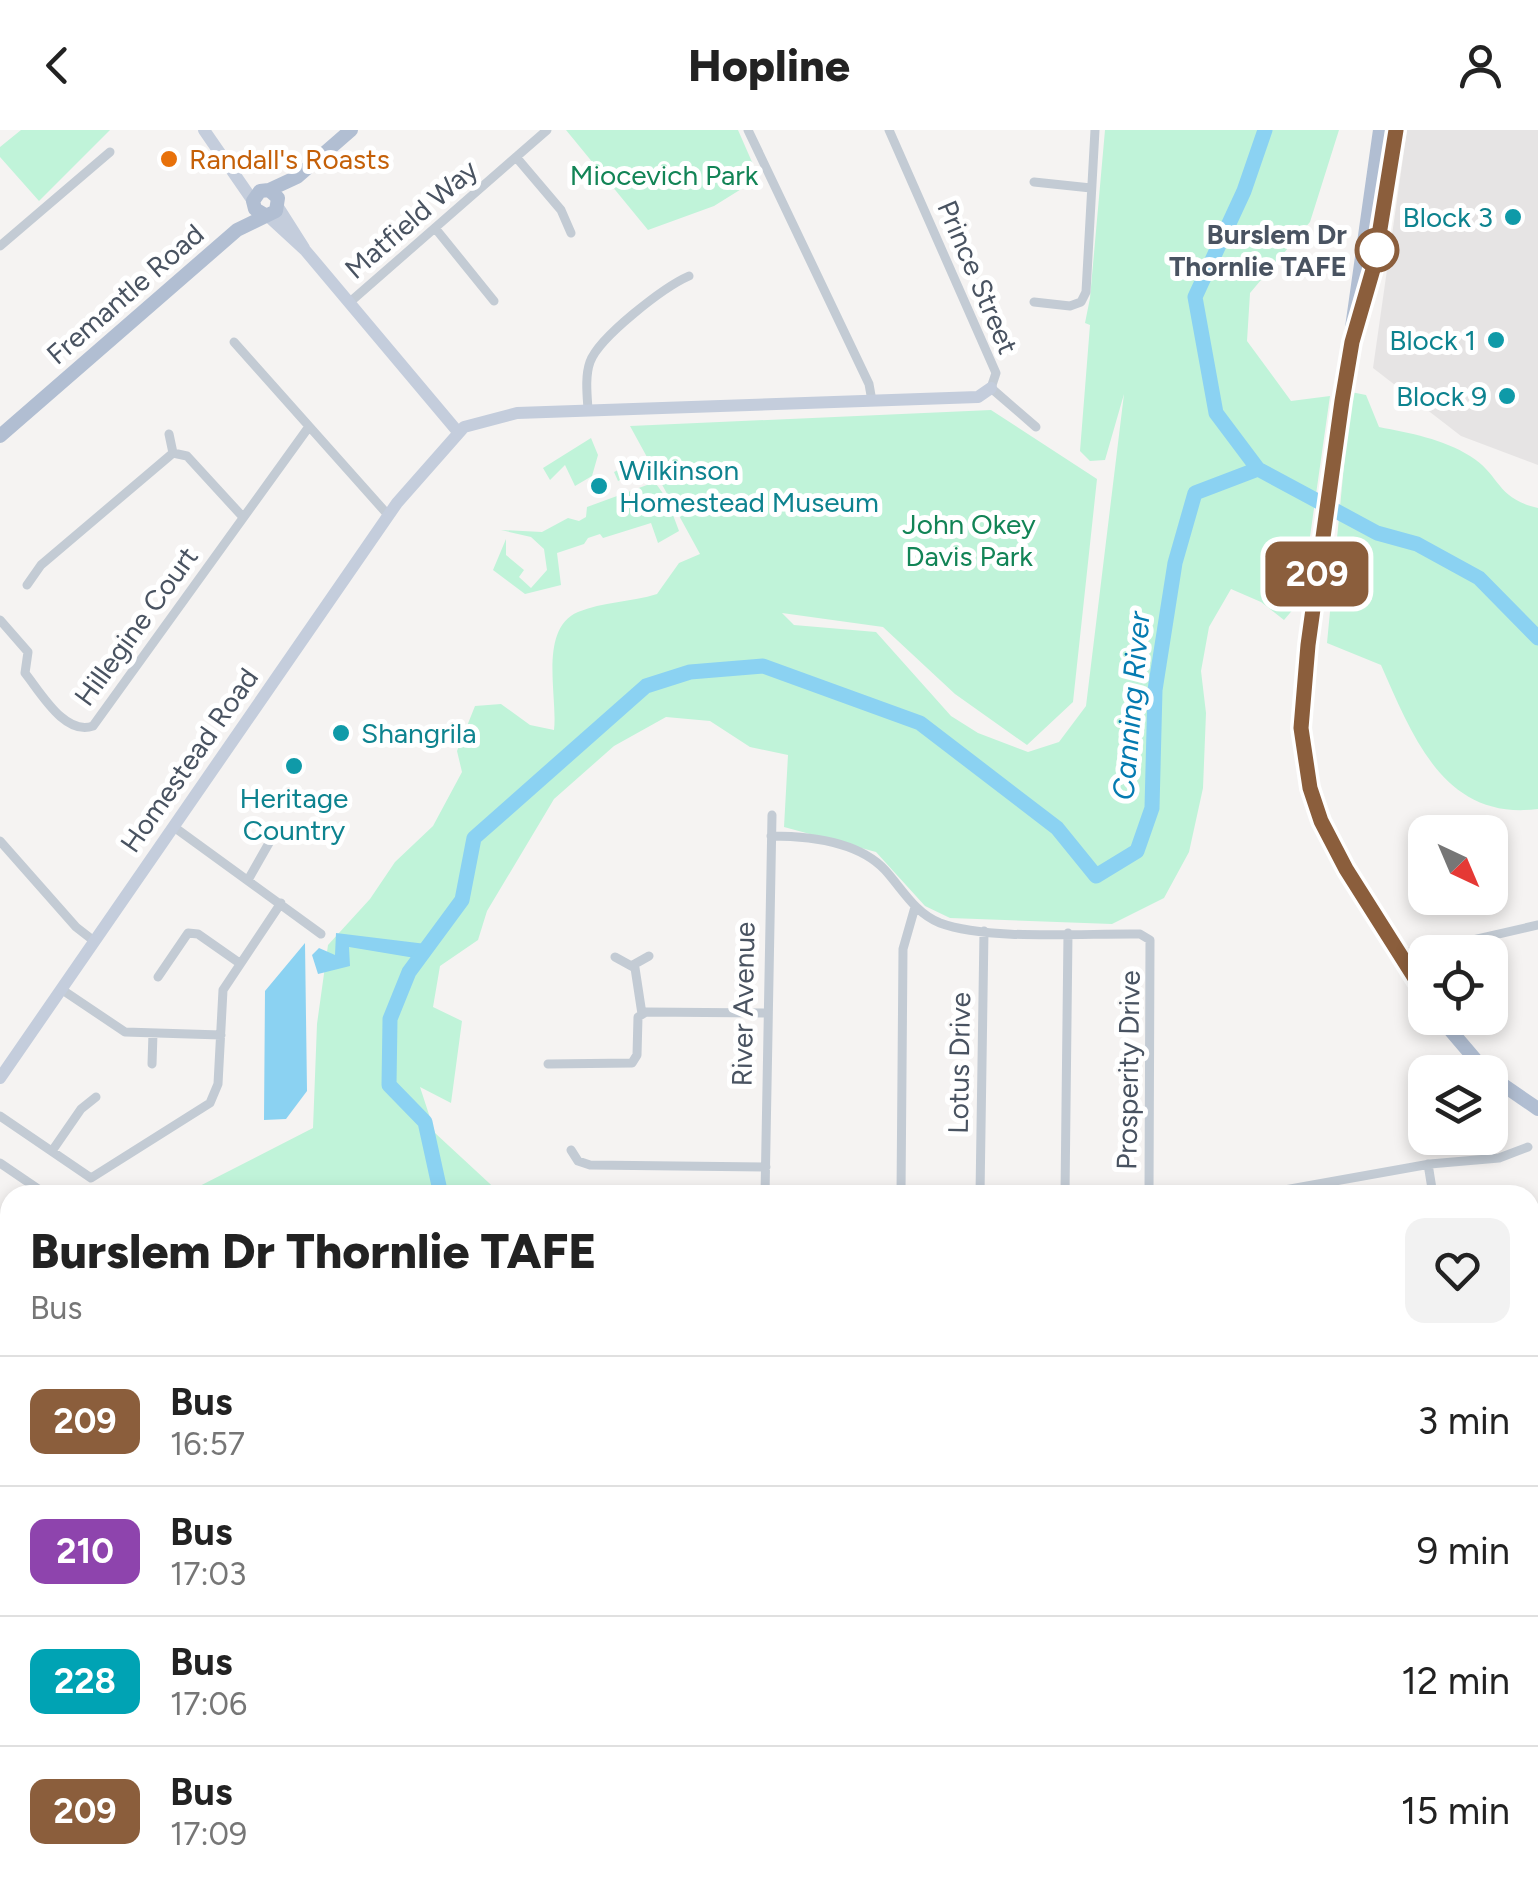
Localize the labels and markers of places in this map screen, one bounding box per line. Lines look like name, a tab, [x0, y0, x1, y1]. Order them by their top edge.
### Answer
place label: Randall's Roasts	[189, 142, 390, 176]
marker: Randall's Roasts	[158, 148, 180, 170]
place label: Block 3	[1403, 200, 1493, 234]
marker: Block 3	[1502, 206, 1524, 228]
place label: Burslem Dr Thornlie TAFE	[1169, 217, 1347, 283]
marker: Burslem Dr Thornlie TAFE	[1356, 229, 1398, 271]
place label: Block 1	[1389, 323, 1476, 357]
marker: Block 1	[1485, 329, 1507, 351]
place label: Block 9	[1396, 379, 1487, 413]
marker: Block 9	[1496, 385, 1518, 407]
place label: Wilkinson Homestead Museum	[619, 453, 879, 519]
marker: Wilkinson Homestead Museum	[588, 475, 610, 497]
place label: Shangrila	[361, 716, 477, 750]
marker: Shangrila	[330, 722, 352, 744]
marker: Heritage Country	[283, 755, 305, 777]
place label: Heritage Country	[240, 781, 348, 847]

